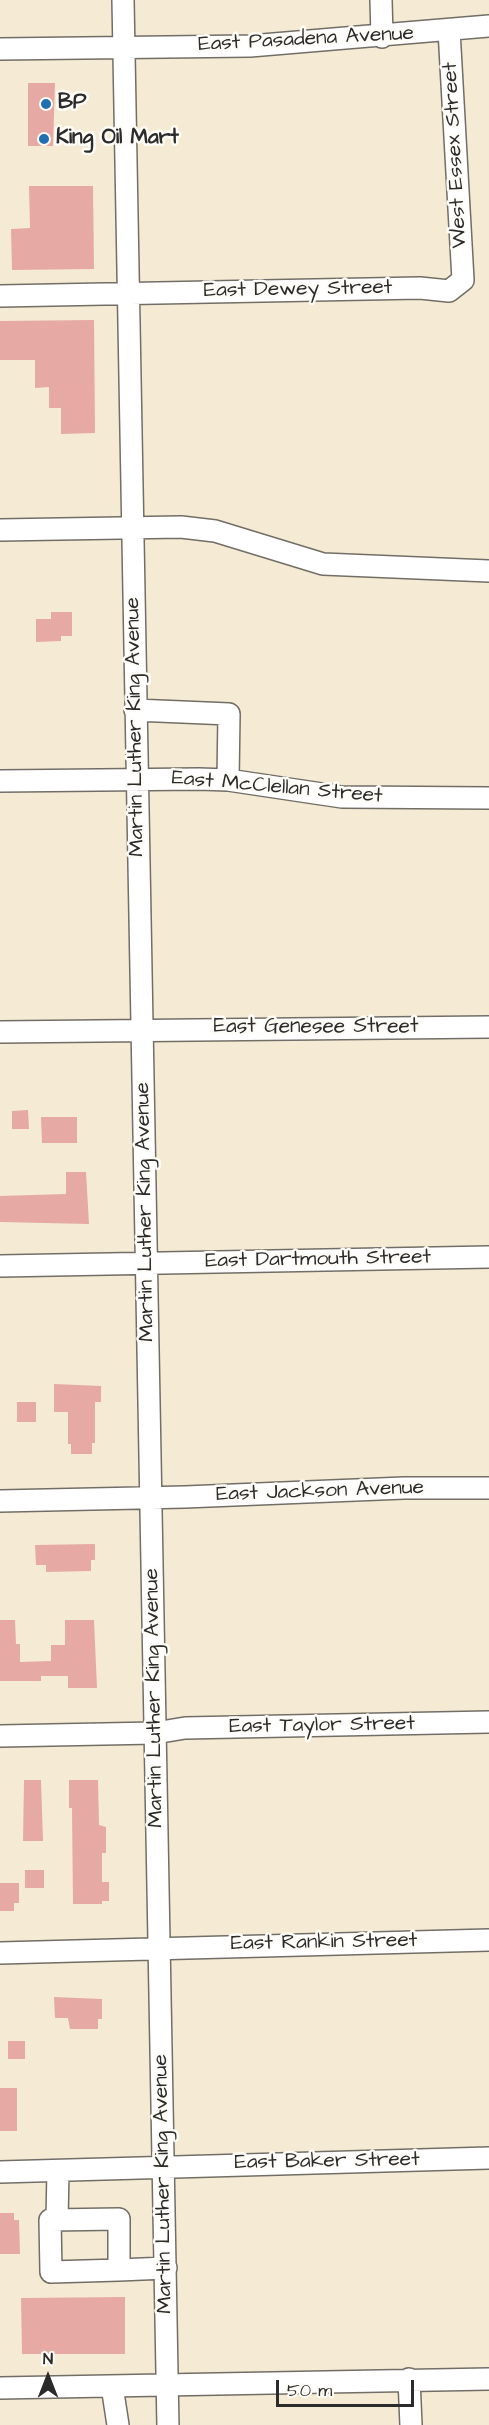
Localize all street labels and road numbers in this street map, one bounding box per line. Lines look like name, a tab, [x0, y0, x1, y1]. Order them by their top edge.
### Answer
street label: East Pasadena Avenue	[198, 22, 414, 58]
street label: West Essex Street	[439, 61, 473, 249]
street label: East Dewey Street	[203, 276, 393, 304]
street label: Martin Luther King Avenue	[121, 597, 151, 857]
street label: East McClellan Street	[170, 766, 384, 810]
street label: East Genesee Street	[214, 1015, 418, 1041]
street label: Martin Luther King Avenue	[131, 1082, 161, 1342]
street label: East Dartmouth Street	[205, 1245, 431, 1275]
street label: East Jackson Avenue	[216, 1476, 424, 1508]
street label: Martin Luther King Avenue	[140, 1568, 170, 1828]
street label: East Taylor Street	[229, 1712, 415, 1740]
street label: East Rankin Street	[231, 1929, 417, 1957]
street label: Martin Luther King Avenue	[149, 2054, 179, 2314]
street label: East Baker Street	[234, 2148, 420, 2176]

